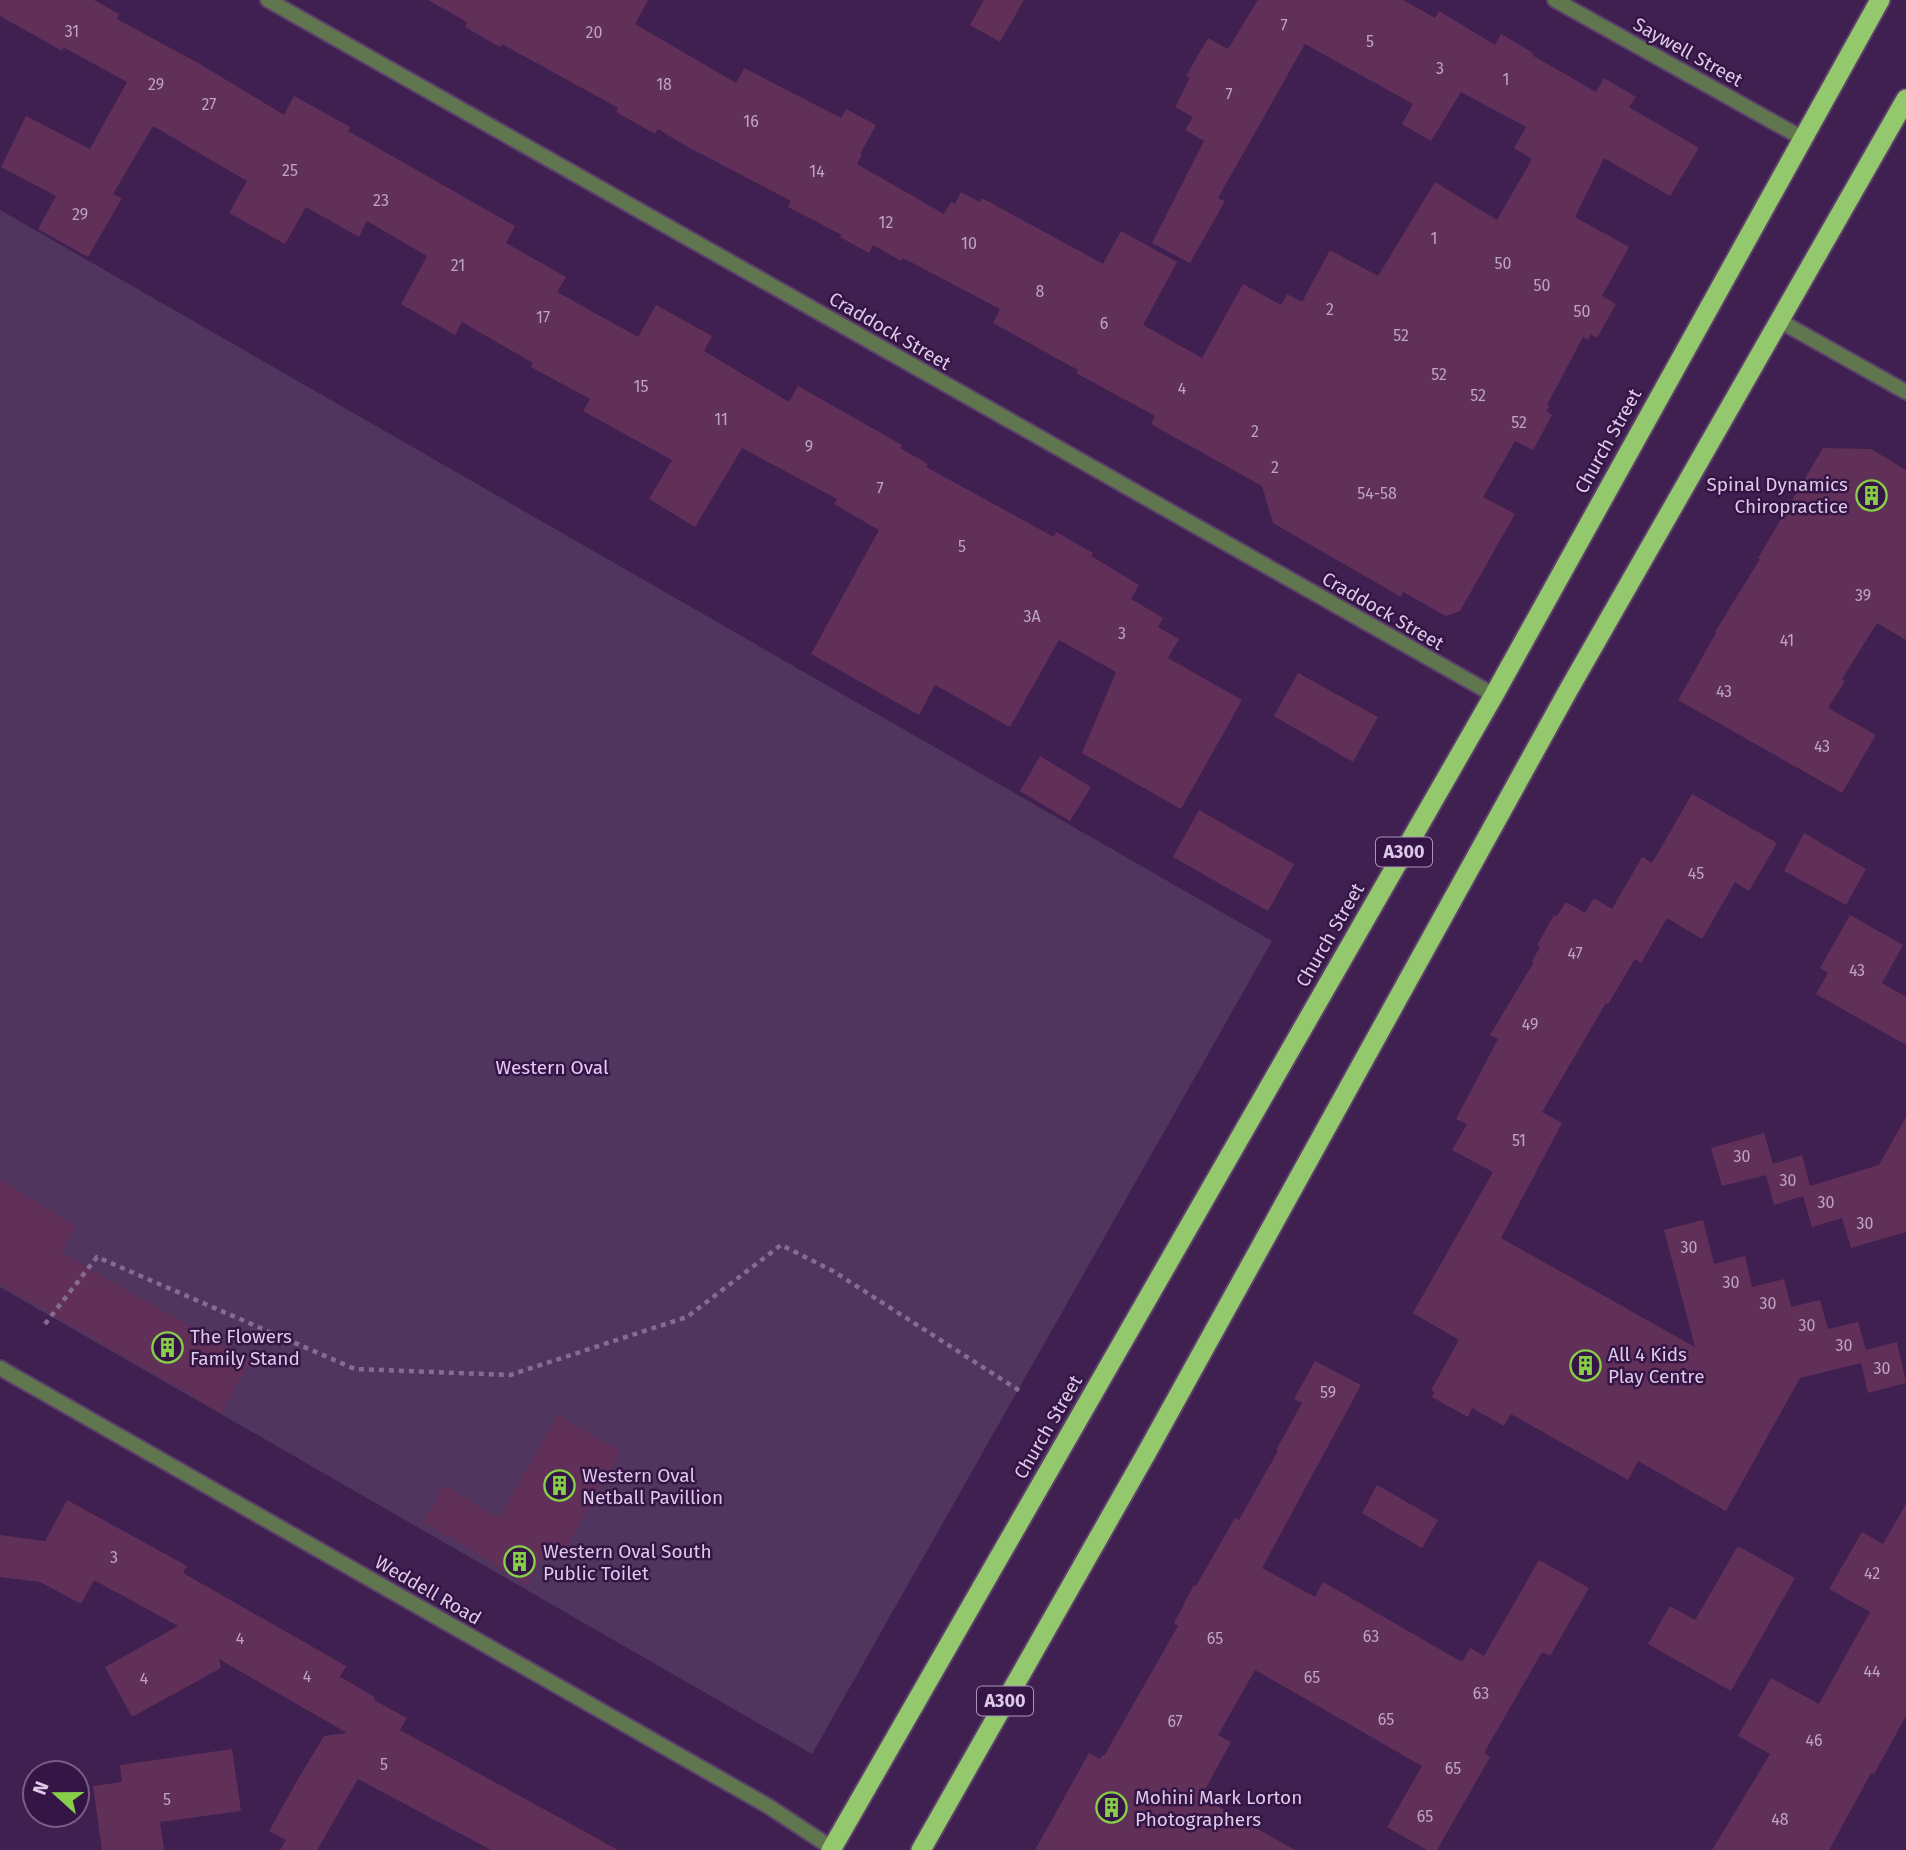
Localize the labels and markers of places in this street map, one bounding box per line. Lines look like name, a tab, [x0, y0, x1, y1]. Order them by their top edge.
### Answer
place label: Spinal Dynamics Chiropractice	[1706, 473, 1848, 518]
building icon: Spinal Dynamics Chiropractice	[1854, 478, 1888, 512]
place label: The Flowers Family Stand	[190, 1325, 300, 1370]
building icon: The Flowers Family Stand	[150, 1330, 184, 1364]
place label: All 4 Kids Play Centre	[1608, 1343, 1704, 1388]
building icon: All 4 Kids Play Centre	[1568, 1348, 1602, 1382]
place label: Western Oval Netball Pavillion	[582, 1464, 723, 1509]
building icon: Western Oval Netball Pavillion	[542, 1469, 576, 1503]
place label: Western Oval South Public Toilet	[543, 1540, 712, 1585]
building icon: Western Oval South Public Toilet	[503, 1545, 537, 1579]
place label: Mohini Mark Lorton Photographers	[1135, 1786, 1302, 1831]
building icon: Mohini Mark Lorton Photographers	[1095, 1791, 1129, 1825]

